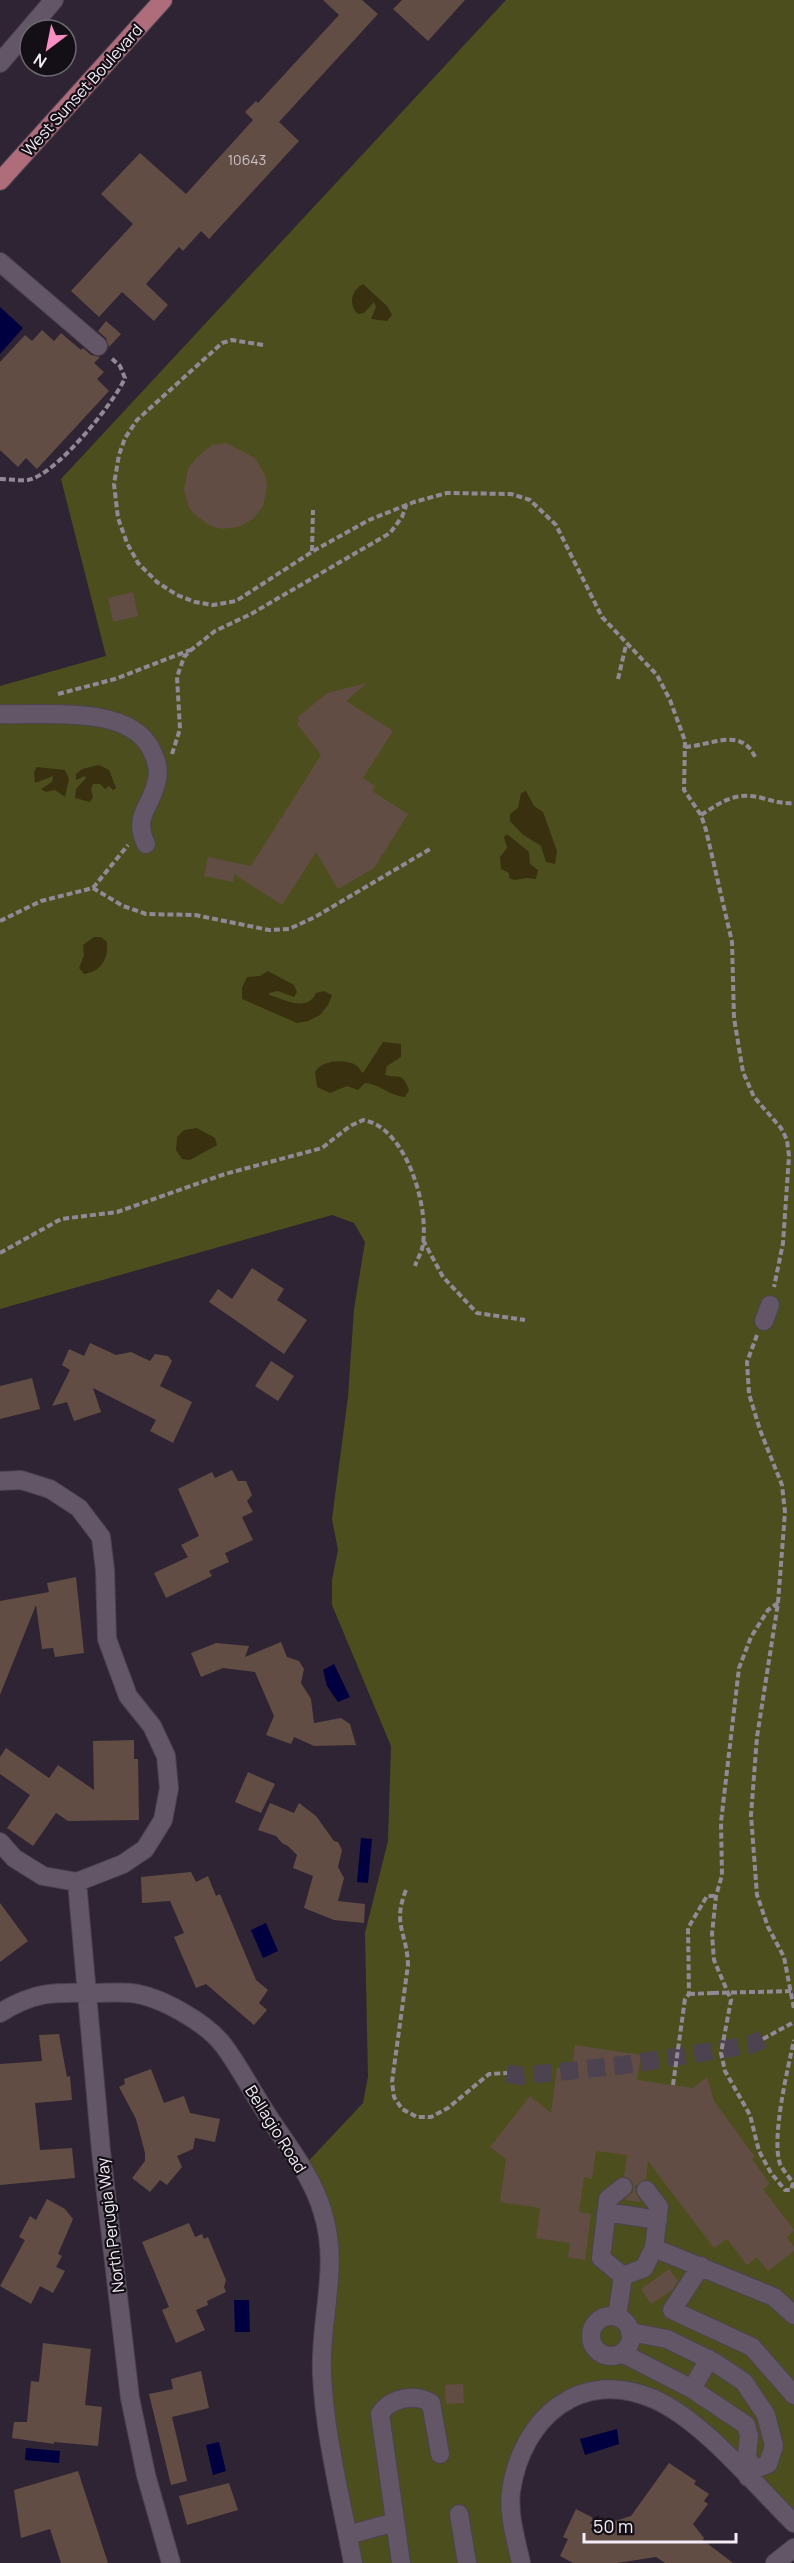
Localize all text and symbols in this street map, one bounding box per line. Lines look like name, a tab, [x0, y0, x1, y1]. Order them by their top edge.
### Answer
north arrow	[18, 18, 78, 78]
street label: West Sunset Boulevard	[17, 19, 147, 161]
text: N	[29, 48, 51, 73]
house number: 10643	[228, 150, 266, 169]
street label: Bellagio Road	[240, 2081, 312, 2177]
street label: North Perugia Way	[91, 2156, 129, 2294]
scale bar	[584, 2506, 736, 2544]
text: 50 m	[593, 2514, 633, 2538]

